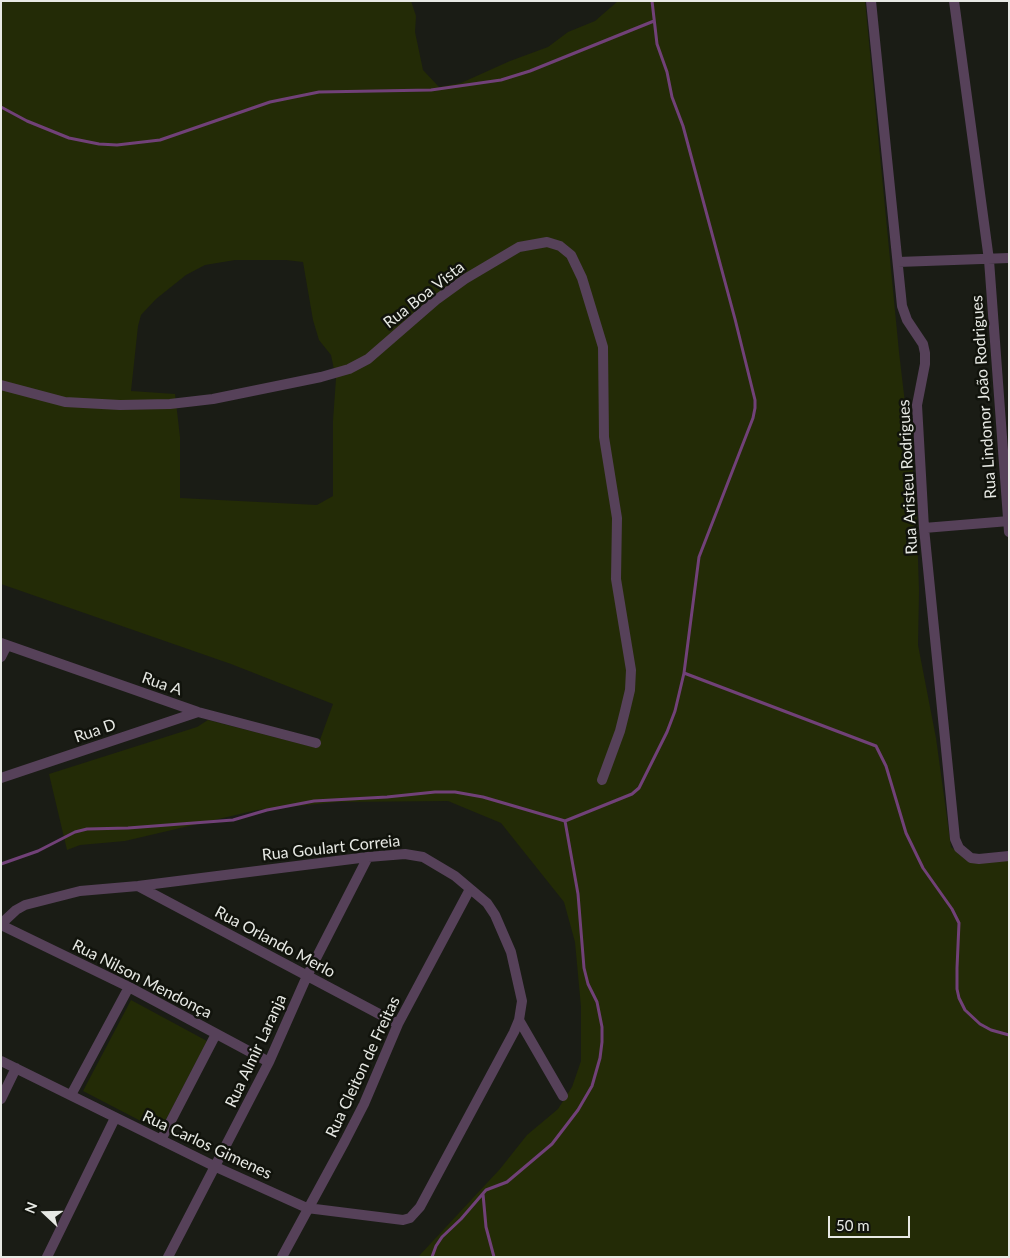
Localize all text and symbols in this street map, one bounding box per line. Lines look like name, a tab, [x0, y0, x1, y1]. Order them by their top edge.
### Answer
street label: Rua Boa Vista	[380, 257, 468, 333]
street label: Rua Lindonor João Rodrigues	[967, 295, 1001, 499]
street label: Rua Aristeu Rodrigues	[894, 399, 922, 555]
street label: Rua A	[139, 668, 185, 700]
street label: Rua D	[72, 715, 118, 747]
street label: Rua Goulart Correia	[261, 831, 401, 865]
street label: Rua Orlando Merlo	[211, 902, 339, 982]
street label: Rua Nilson Mendonça	[69, 936, 215, 1022]
street label: Rua Almir Laranja	[221, 991, 291, 1111]
street label: Rua Cleiton de Freitas	[322, 993, 404, 1141]
street label: Rua Carlos Gimenes	[139, 1107, 275, 1183]
north arrow	[20, 1188, 70, 1238]
text: N	[21, 1199, 40, 1216]
scale bar	[830, 1206, 912, 1238]
text: 50 m	[836, 1216, 870, 1234]

